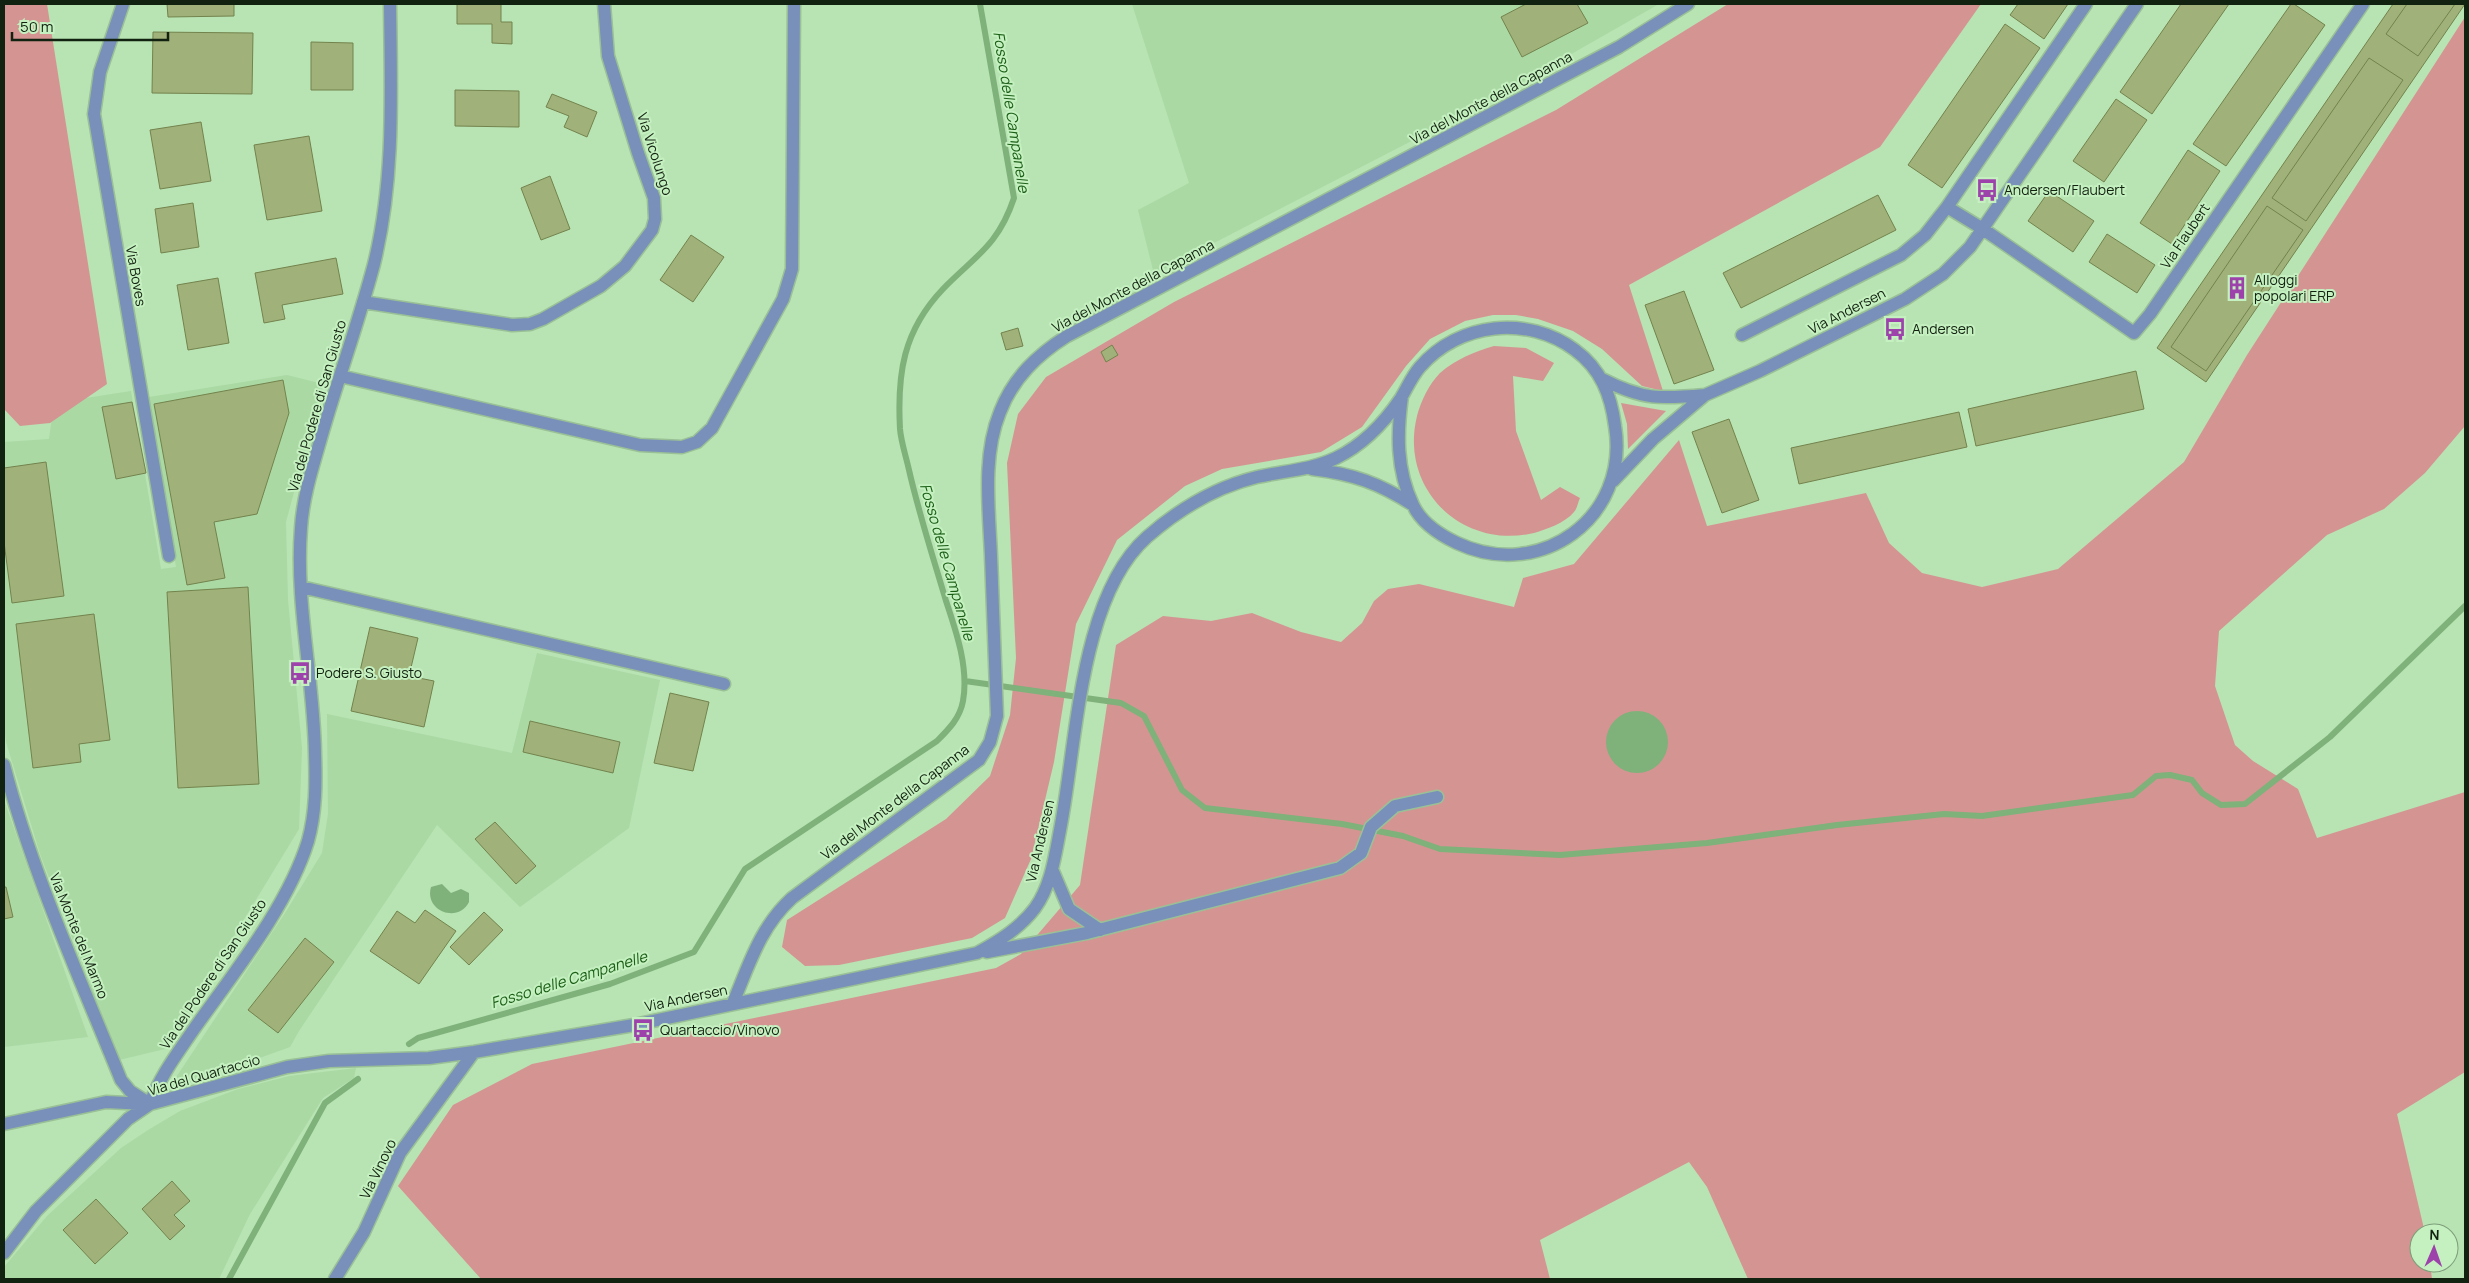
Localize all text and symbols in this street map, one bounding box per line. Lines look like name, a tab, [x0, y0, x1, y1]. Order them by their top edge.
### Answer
scale bar	[12, 10, 169, 42]
text: 50 m	[20, 16, 54, 37]
water label: Fosso delle Campanelle	[988, 30, 1035, 195]
street label: Via del Monte della Capanna	[1406, 47, 1575, 148]
street label: Via Vicolungo	[633, 110, 678, 198]
bus stop icon: Andersen/Flaubert	[1974, 177, 2000, 203]
place label: Andersen/Flaubert	[2004, 180, 2125, 199]
street label: Via Flaubert	[2156, 199, 2214, 272]
street label: Via del Monte della Capanna	[1048, 235, 1217, 336]
street label: Via Boves	[122, 244, 151, 308]
place label: Alloggi popolari ERP	[2254, 270, 2335, 305]
building icon: Alloggi popolari ERP	[2224, 275, 2250, 301]
street label: Via Andersen	[1805, 283, 1889, 338]
bus stop icon: Andersen	[1882, 316, 1908, 342]
street label: Via del Podere di San Giusto	[283, 318, 350, 494]
place label: Andersen	[1912, 319, 1974, 338]
water label: Fosso delle Campanelle	[915, 481, 980, 644]
bus stop icon: Podere S. Giusto	[287, 660, 313, 686]
place label: Podere S. Giusto	[316, 663, 422, 682]
street label: Via del Monte della Capanna	[817, 740, 973, 864]
street label: Via Andersen	[1021, 798, 1058, 884]
street label: Via Monte del Marmo	[46, 870, 113, 1001]
street label: Via del Podere di San Giusto	[155, 895, 270, 1053]
water label: Fosso delle Campanelle	[488, 945, 651, 1013]
street label: Via Andersen	[643, 979, 729, 1016]
bus stop icon: Quartaccio/Vinovo	[630, 1017, 656, 1043]
place label: Quartaccio/Vinovo	[660, 1020, 780, 1039]
street label: Via del Quartaccio	[146, 1049, 262, 1100]
street label: Via Vinovo	[355, 1135, 400, 1202]
north arrow	[2409, 1223, 2459, 1273]
text: N	[2429, 1225, 2440, 1244]

